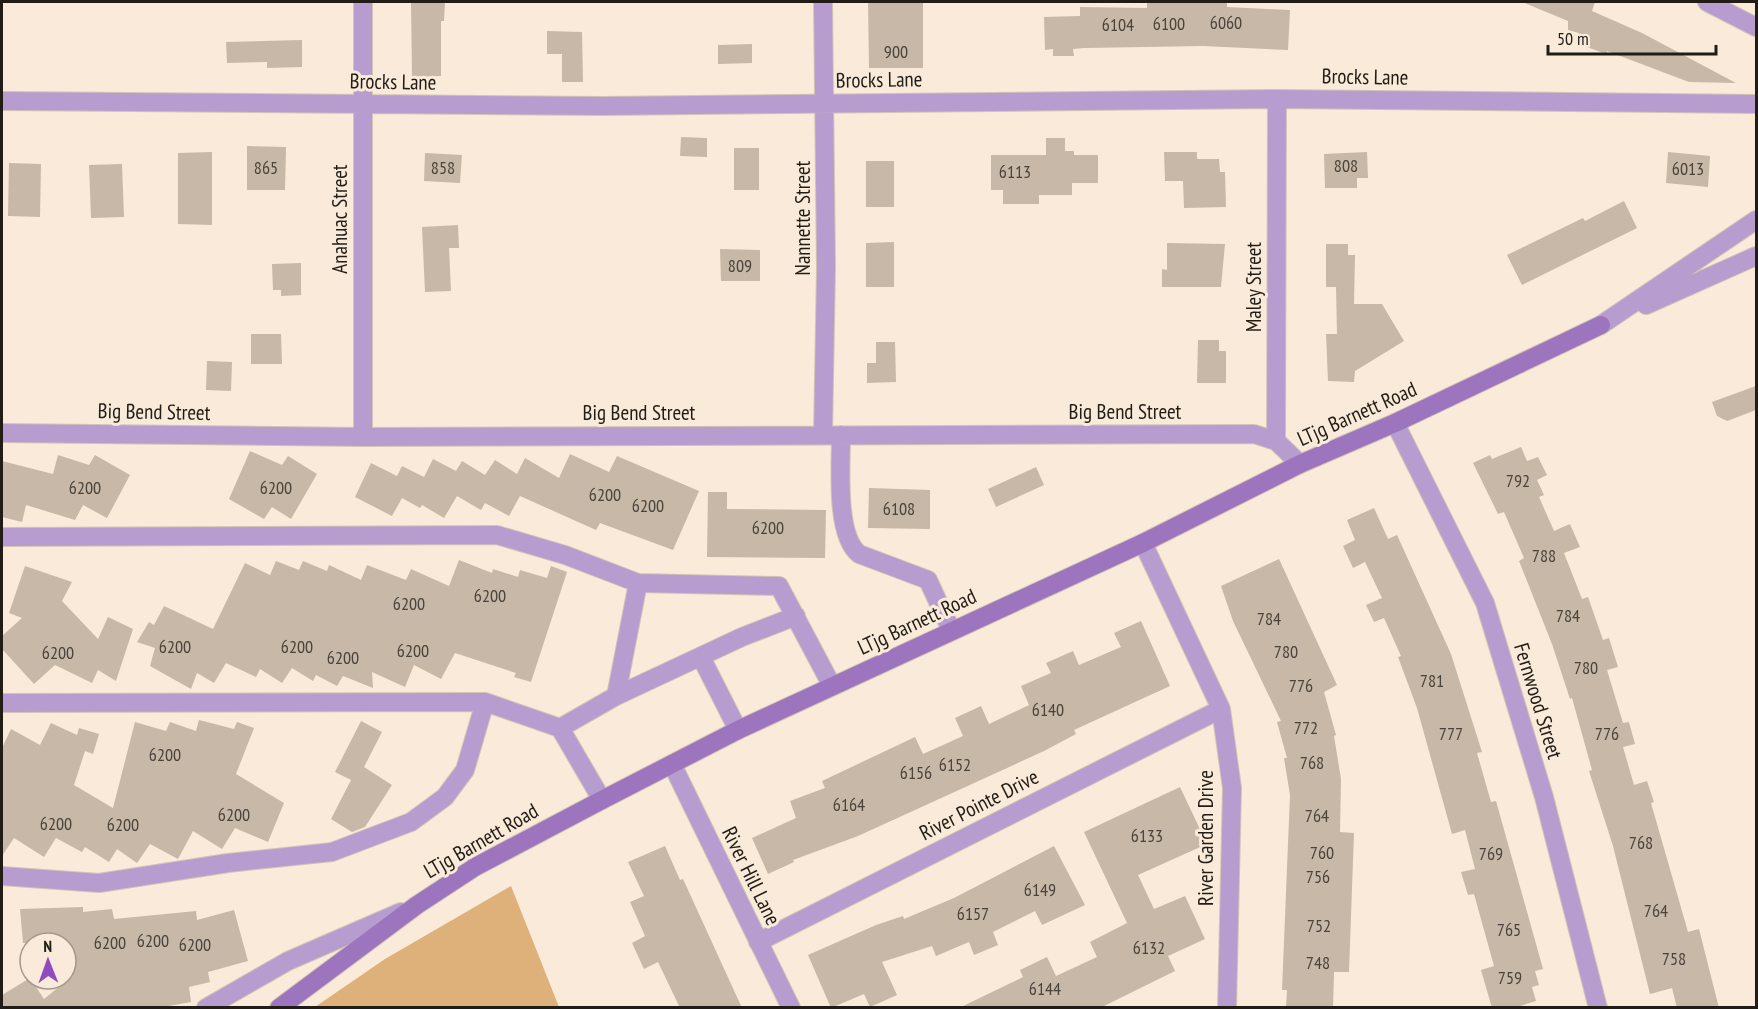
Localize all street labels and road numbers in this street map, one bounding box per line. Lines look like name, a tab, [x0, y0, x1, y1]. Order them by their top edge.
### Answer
street label: Brocks Lane	[1321, 62, 1409, 91]
street label: Brocks Lane	[835, 65, 923, 94]
street label: Brocks Lane	[349, 67, 437, 96]
street label: Nannette Street	[789, 160, 816, 275]
street label: Anahuac Street	[326, 164, 353, 274]
street label: Maley Street	[1240, 242, 1267, 332]
street label: LTjg Barnett Road	[1293, 375, 1421, 452]
street label: Big Bend Street	[97, 397, 211, 426]
street label: Big Bend Street	[1069, 398, 1182, 425]
street label: Big Bend Street	[583, 399, 696, 426]
street label: LTjg Barnett Road	[853, 582, 980, 661]
street label: Fernwood Street	[1508, 640, 1569, 762]
street label: River Pointe Drive	[915, 763, 1043, 846]
street label: River Garden Drive	[1192, 770, 1219, 906]
street label: LTjg Barnett Road	[419, 797, 543, 884]
street label: River Hill Lane	[716, 822, 787, 930]

